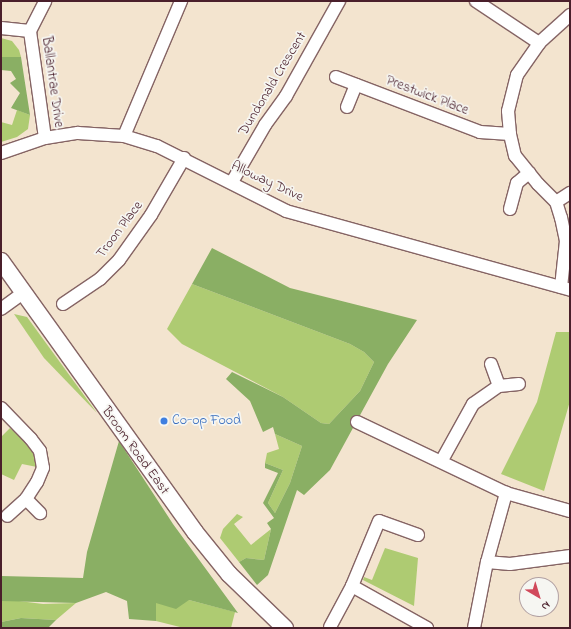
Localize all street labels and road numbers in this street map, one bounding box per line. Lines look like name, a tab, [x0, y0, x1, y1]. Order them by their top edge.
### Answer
street label: Dundonald Crescent	[235, 29, 311, 139]
street label: Ballantrae Drive	[37, 35, 67, 129]
street label: Prestwick Place	[383, 73, 471, 119]
street label: Alloway Drive	[228, 158, 306, 206]
street label: Troon Place	[93, 198, 147, 262]
street label: Broom Road East	[97, 404, 173, 498]

